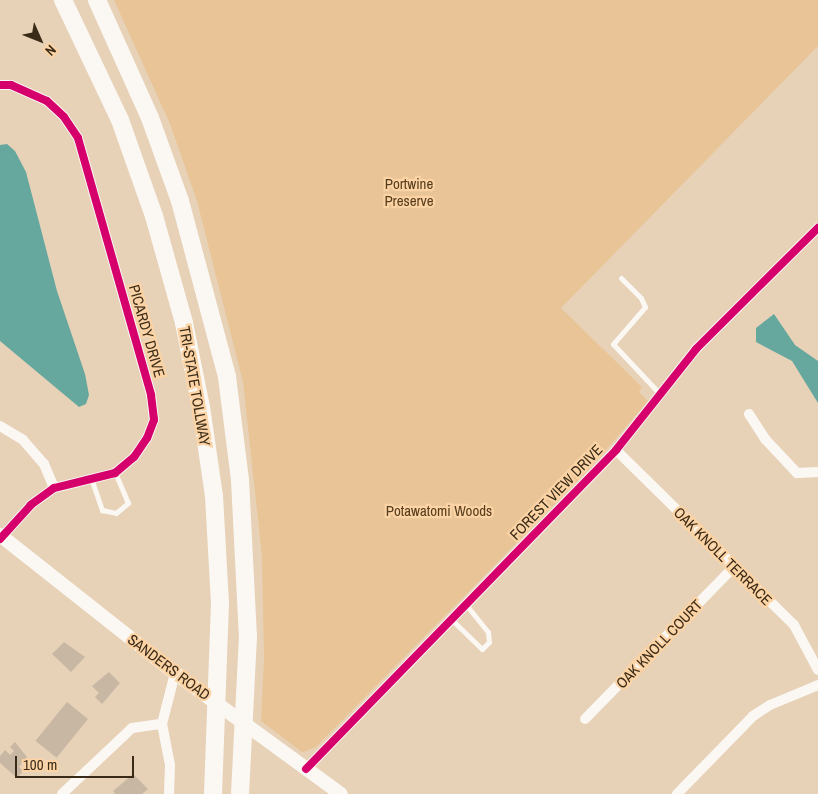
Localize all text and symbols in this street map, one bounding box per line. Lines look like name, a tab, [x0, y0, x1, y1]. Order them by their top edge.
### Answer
north arrow	[15, 15, 65, 65]
text: N	[41, 41, 60, 60]
park label: Portwine Preserve	[384, 174, 434, 209]
street label: PICARDY DRIVE	[125, 283, 169, 379]
street label: TRI-STATE TOLLWAY	[176, 325, 214, 447]
street label: FOREST VIEW DRIVE	[506, 441, 606, 543]
park label: Potawatomi Woods	[386, 502, 492, 520]
street label: OAK KNOLL TERRACE	[670, 503, 776, 609]
street label: OAK KNOLL COURT	[612, 596, 706, 692]
street label: SANDERS ROAD	[124, 630, 214, 704]
scale bar	[18, 746, 136, 778]
text: 100 m	[23, 754, 57, 775]

